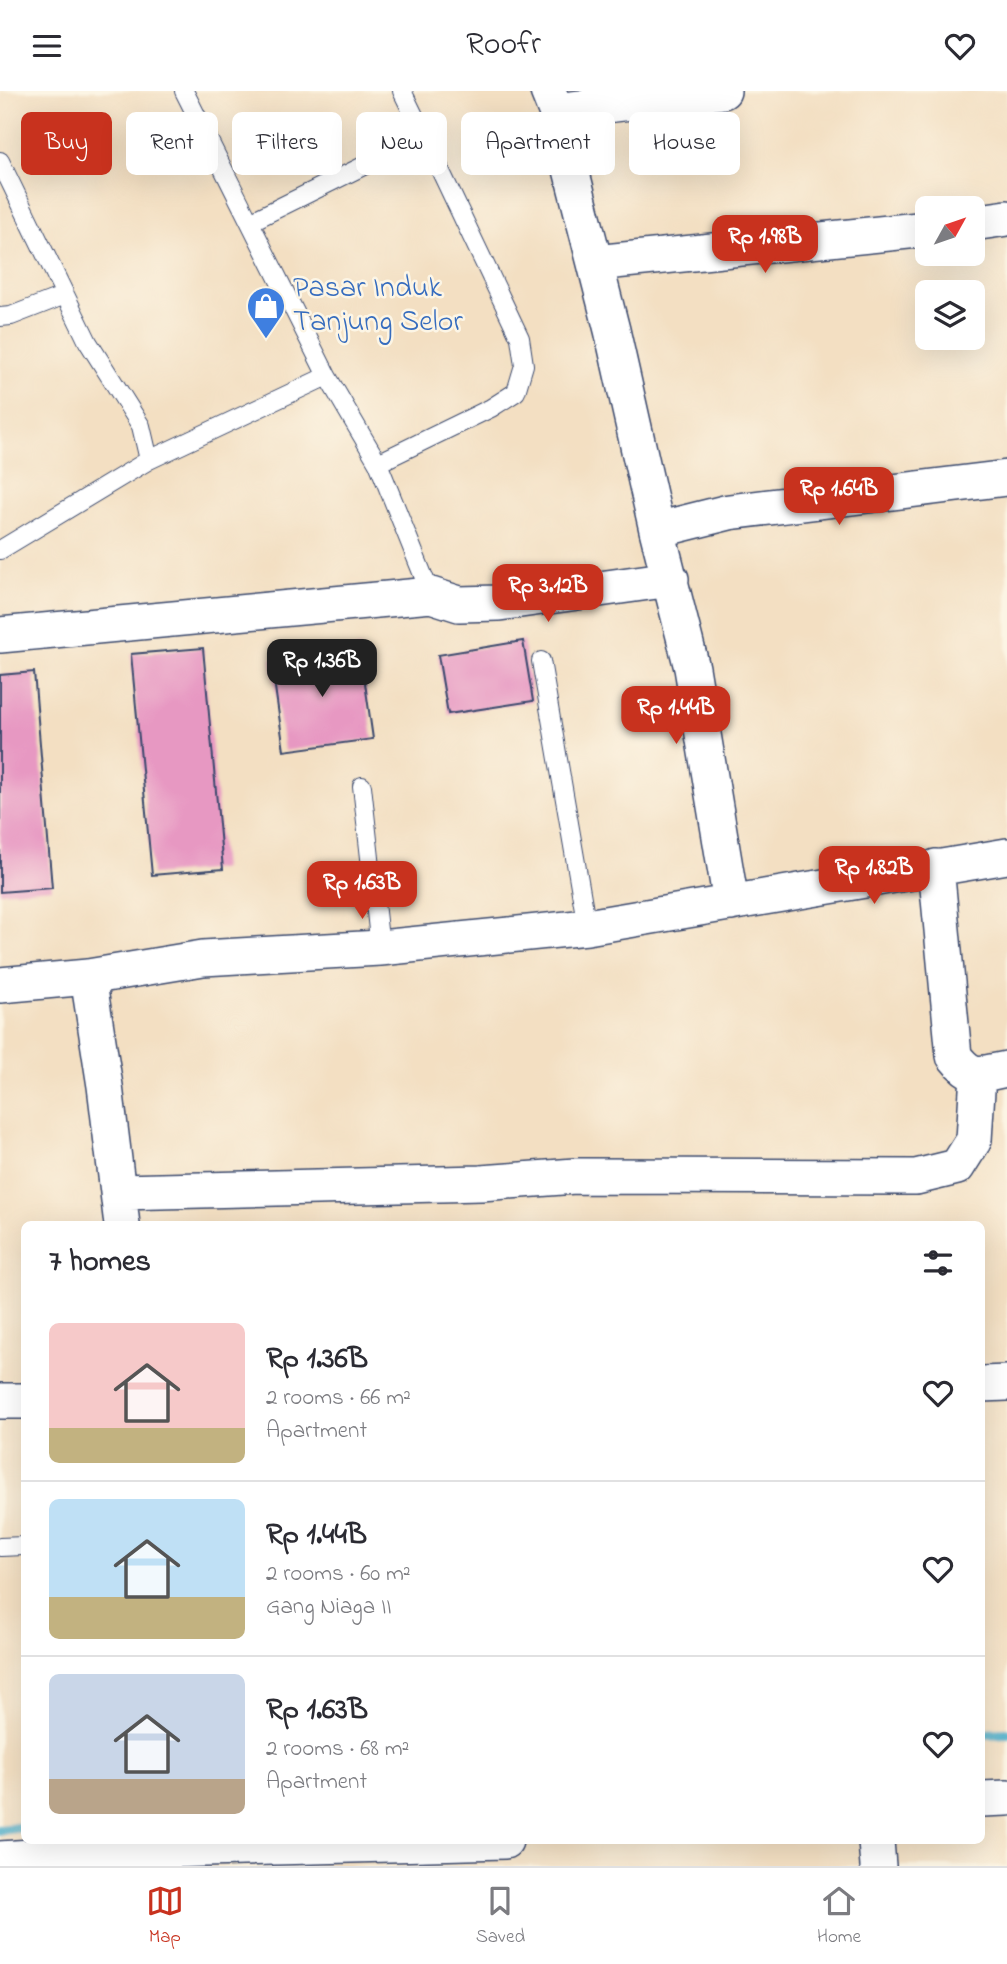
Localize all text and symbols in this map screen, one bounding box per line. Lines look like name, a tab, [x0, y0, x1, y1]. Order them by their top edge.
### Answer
text: Roofr	[466, 22, 541, 69]
icon: menu	[28, 27, 66, 65]
icon: heart	[941, 27, 979, 65]
chip: Buy	[21, 112, 112, 175]
chip: Rent	[126, 112, 218, 175]
chip: Filters	[232, 112, 342, 175]
chip: New	[356, 112, 447, 175]
chip: Apartment	[461, 112, 615, 175]
chip: House	[629, 112, 740, 175]
north arrow	[915, 196, 985, 266]
map controls	[915, 196, 985, 350]
pin: Rp 1.98B	[693, 215, 837, 275]
text: Rp 1.98B	[728, 221, 802, 254]
place label: Pasar Induk Tanjung Selor	[293, 267, 463, 345]
button: layers	[915, 280, 985, 350]
shop icon: Pasar Induk Tanjung Selor	[245, 285, 287, 340]
pin: Rp 1.64B	[767, 467, 911, 527]
text: Rp 1.64B	[800, 473, 878, 506]
pin: Rp 3.12B	[476, 565, 620, 624]
text: Rp 3.12B	[508, 570, 588, 603]
pin: Rp 1.36B	[250, 639, 394, 699]
text: Rp 1.36B	[283, 645, 361, 678]
pin: Rp 1.44B	[604, 687, 748, 746]
text: Rp 1.44B	[637, 692, 715, 725]
pin: Rp 1.82B	[802, 847, 946, 906]
text: Rp 1.82B	[835, 852, 913, 885]
pin: Rp 1.63B	[290, 861, 434, 921]
text: Rp 1.63B	[323, 867, 401, 900]
text: 7 homes	[49, 1241, 151, 1285]
icon: filters	[919, 1244, 957, 1282]
text: Rp 1.36B	[266, 1338, 368, 1382]
icon: home	[105, 1351, 189, 1435]
icon: heart	[919, 1374, 957, 1412]
text: 2 rooms · 66 m²	[266, 1382, 411, 1415]
text: Apartment	[266, 1415, 367, 1448]
text: Rp 1.44B	[266, 1514, 367, 1558]
icon: home	[105, 1527, 189, 1611]
icon: heart	[919, 1550, 957, 1588]
text: 2 rooms · 60 m²	[266, 1558, 411, 1591]
text: Gang Niaga II	[266, 1591, 392, 1624]
text: Rp 1.63B	[266, 1689, 368, 1733]
icon: home	[105, 1702, 189, 1786]
icon: heart	[919, 1725, 957, 1763]
text: 2 rooms · 68 m²	[266, 1733, 409, 1766]
text: Apartment	[266, 1766, 367, 1799]
tab: Map	[146, 1882, 184, 1951]
tab: Saved	[476, 1882, 525, 1951]
tab: Home	[817, 1882, 861, 1951]

